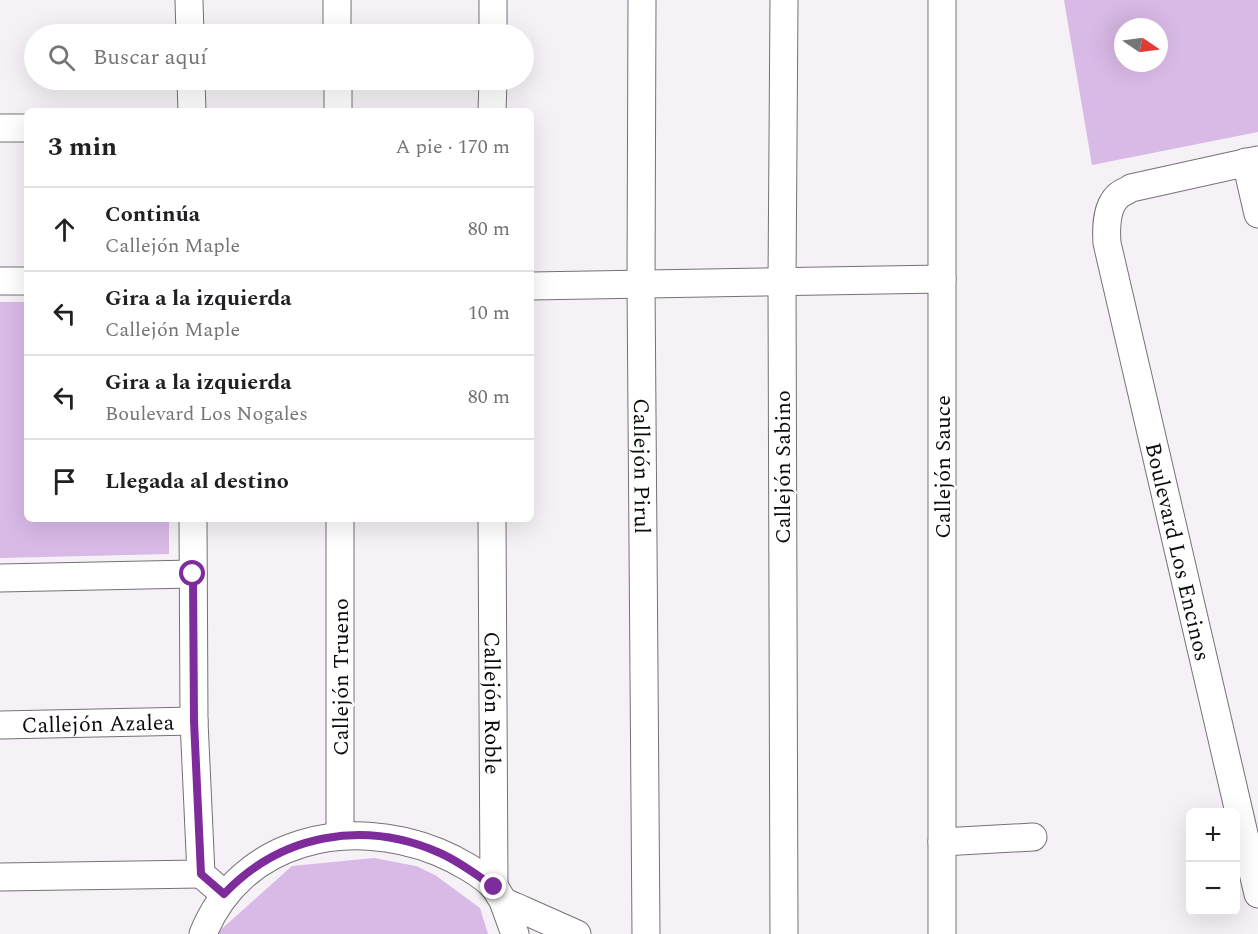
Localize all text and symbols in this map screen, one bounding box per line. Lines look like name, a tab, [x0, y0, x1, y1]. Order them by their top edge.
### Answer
north arrow	[1114, 18, 1168, 72]
search box	[24, 24, 534, 90]
icon: search	[45, 41, 78, 74]
text: Buscar aquí	[93, 41, 207, 74]
text: 3 min	[48, 127, 117, 167]
text: A pie · 170 m	[396, 132, 510, 162]
text: Continúa	[105, 198, 200, 231]
icon: ahead	[48, 213, 81, 246]
text: 80 m	[468, 214, 510, 244]
text: Callejón Maple	[105, 231, 240, 261]
text: Gira a la izquierda	[105, 282, 292, 315]
icon: left	[48, 297, 81, 330]
text: 10 m	[468, 298, 510, 328]
text: Callejón Maple	[105, 315, 240, 345]
text: Gira a la izquierda	[105, 366, 292, 399]
icon: left	[48, 381, 81, 414]
text: 80 m	[468, 382, 510, 412]
street label: Callejón Sabino	[767, 390, 800, 544]
street label: Callejón Sauce	[927, 395, 960, 539]
street label: Callejón Pirul	[624, 398, 658, 534]
text: Boulevard Los Nogales	[105, 399, 308, 429]
street label: Boulevard Los Encinos	[1136, 439, 1218, 665]
icon: arrive	[48, 465, 81, 498]
text: Llegada al destino	[105, 465, 289, 498]
route start	[179, 560, 205, 586]
street label: Callejón Trueno	[325, 598, 358, 756]
street label: Callejón Roble	[475, 631, 508, 775]
street label: Callejón Azalea	[21, 706, 175, 743]
map controls	[1186, 808, 1240, 916]
button: +	[1186, 808, 1240, 862]
button: −	[1186, 862, 1240, 916]
route end	[480, 873, 506, 899]

